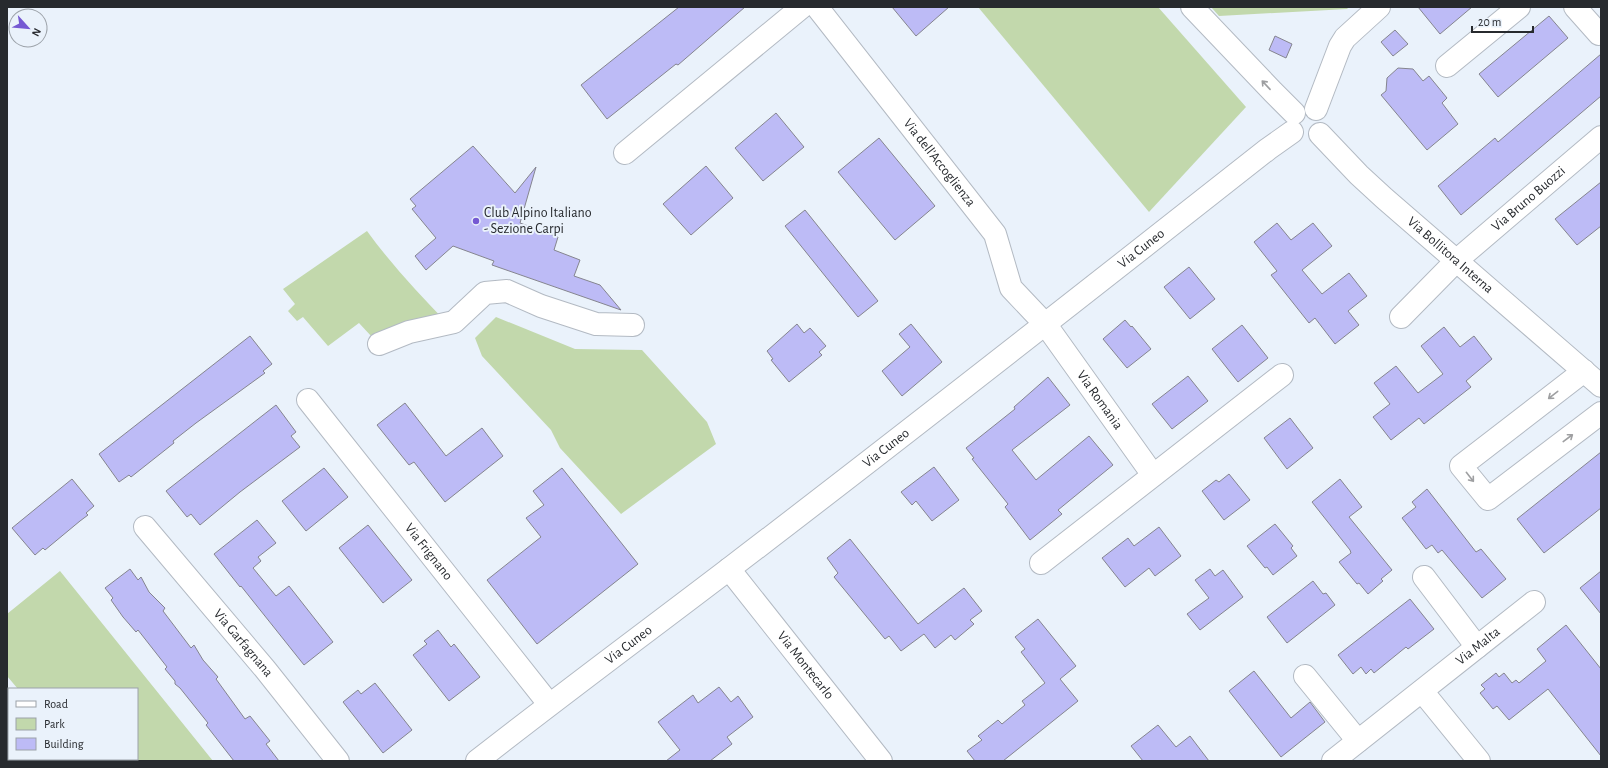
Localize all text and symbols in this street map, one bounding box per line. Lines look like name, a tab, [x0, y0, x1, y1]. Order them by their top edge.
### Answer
north arrow	[8, 8, 48, 48]
scale bar	[1472, 8, 1533, 34]
text: 20 m	[1478, 16, 1501, 28]
text: N	[30, 26, 43, 38]
one-way arrow	[1261, 80, 1271, 90]
street label: Via dell'Accoglienza	[901, 116, 978, 210]
street label: Via Bruno Buozzi	[1489, 164, 1568, 234]
place label: Club Alpino Italiano - Sezione Carpi	[484, 206, 592, 236]
street label: Via Bollitora Interna	[1404, 214, 1496, 296]
marker: Club Alpino Italiano - Sezione Carpi	[471, 216, 481, 226]
street label: Via Cuneo	[1116, 226, 1167, 271]
street label: Via Romania	[1074, 368, 1126, 433]
one-way arrow	[1548, 390, 1559, 399]
street label: Via Cuneo	[860, 426, 912, 470]
one-way arrow	[1563, 434, 1574, 442]
one-way arrow	[1466, 471, 1474, 482]
street label: Via Frignano	[402, 521, 455, 583]
street label: Via Garfagnana	[211, 607, 276, 680]
street label: Via Cuneo	[603, 623, 655, 667]
street label: Via Malta	[1453, 624, 1503, 668]
street label: Via Montecarlo	[774, 629, 836, 702]
legend	[8, 688, 138, 760]
text: Road	[44, 698, 68, 710]
text: Park	[44, 718, 65, 730]
text: Building	[44, 738, 84, 750]

